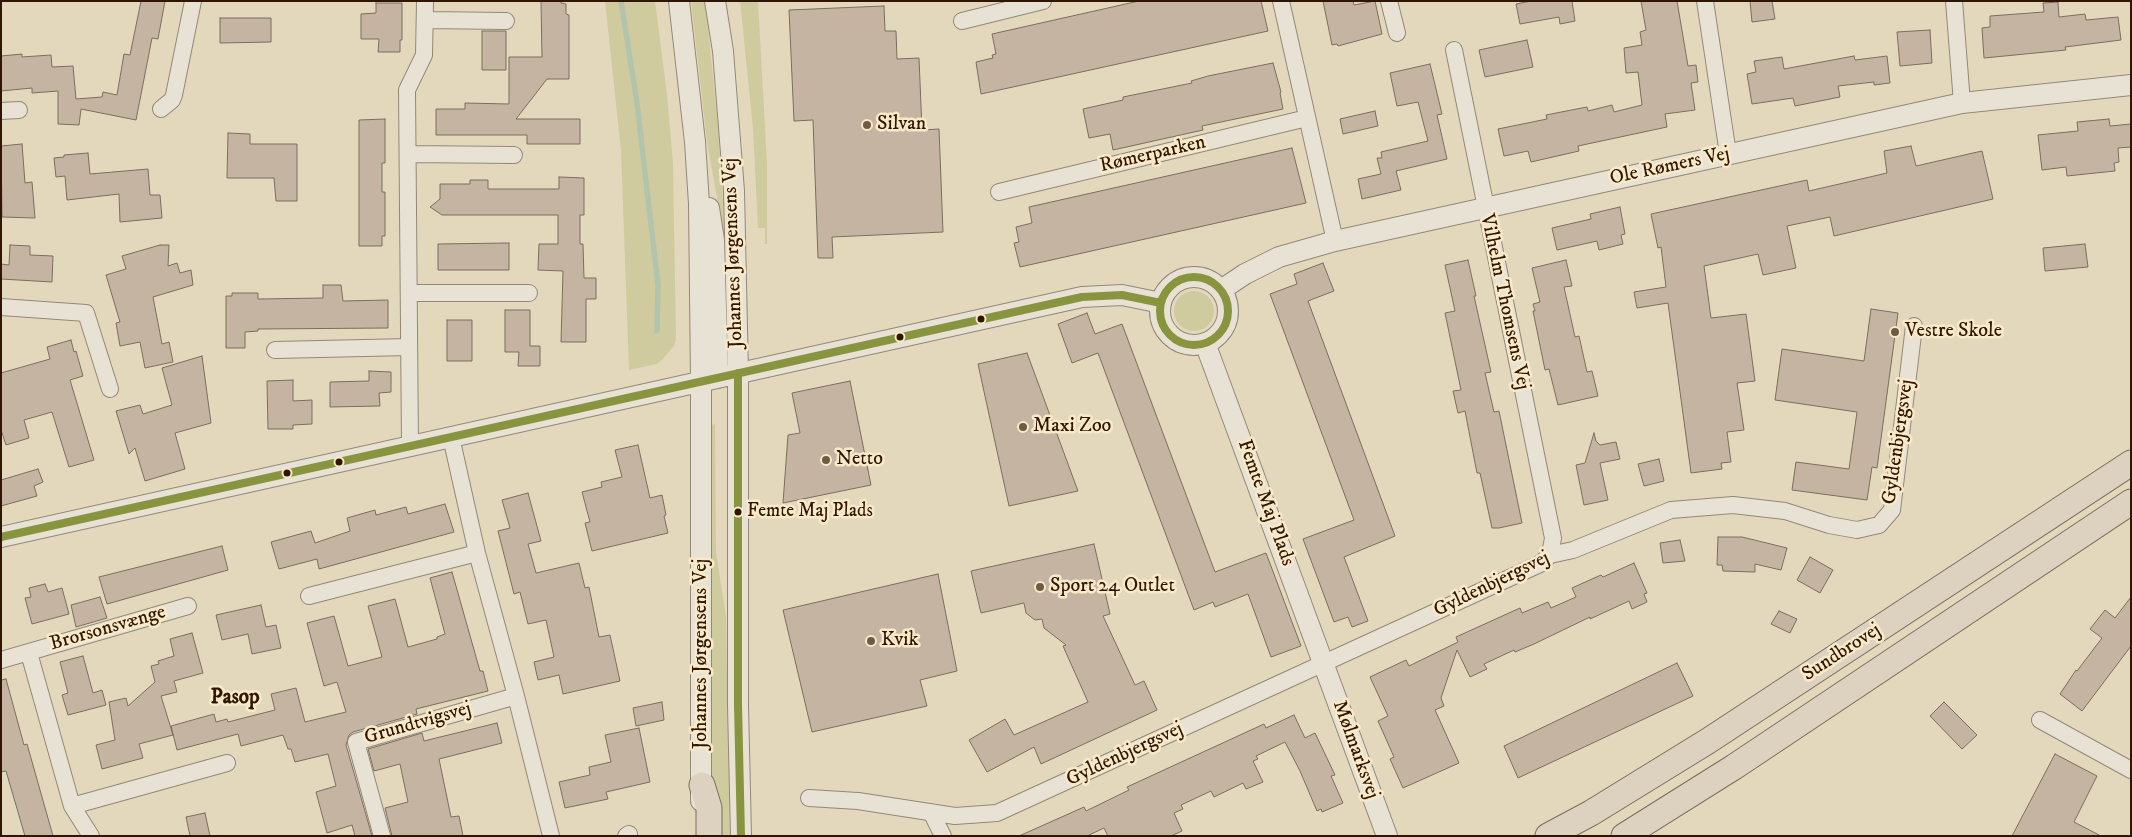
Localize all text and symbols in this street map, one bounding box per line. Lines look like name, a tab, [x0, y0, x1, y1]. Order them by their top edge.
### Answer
place label: Silvan	[877, 113, 926, 137]
marker: Silvan	[861, 119, 873, 131]
street label: Rømerparken	[1098, 131, 1208, 179]
street label: Ole Rømers Vej	[1608, 143, 1732, 191]
street label: Johannes Jørgensens Vej	[719, 157, 749, 349]
street label: Vilhelm Thomsens Vej	[1474, 212, 1534, 392]
unlabelled marker	[976, 314, 986, 324]
place label: Vestre Skole	[1905, 320, 2002, 344]
marker: Vestre Skole	[1889, 326, 1901, 338]
unlabelled marker	[895, 332, 905, 342]
street label: Gyldenbjergsvej	[1878, 378, 1920, 506]
place label: Maxi Zoo	[1033, 415, 1111, 439]
marker: Maxi Zoo	[1017, 421, 1029, 433]
street label: Femte Maj Plads	[1231, 437, 1299, 569]
place label: Netto	[836, 448, 883, 472]
marker: Netto	[820, 454, 832, 466]
unlabelled marker	[334, 457, 344, 467]
unlabelled marker	[282, 468, 292, 478]
place label: Femte Maj Plads	[747, 501, 873, 523]
marker: Femte Maj Plads	[733, 507, 743, 517]
street label: Gyldenbjergsvej	[1430, 547, 1554, 623]
street label: Johannes Jørgensens Vej	[690, 559, 714, 749]
place label: Sport 24 Outlet	[1050, 575, 1175, 599]
marker: Sport 24 Outlet	[1034, 581, 1046, 593]
street label: Brorsonsvænge	[47, 601, 169, 657]
street label: Sundbrovej	[1798, 619, 1886, 687]
place label: Kvik	[881, 629, 918, 653]
marker: Kvik	[865, 635, 877, 647]
district label: Pasop	[211, 686, 259, 712]
street label: Grundtvigsvej	[362, 697, 474, 751]
street label: Mølmarksvej	[1326, 698, 1384, 802]
street label: Gyldenbjergsvej	[1063, 718, 1187, 792]

